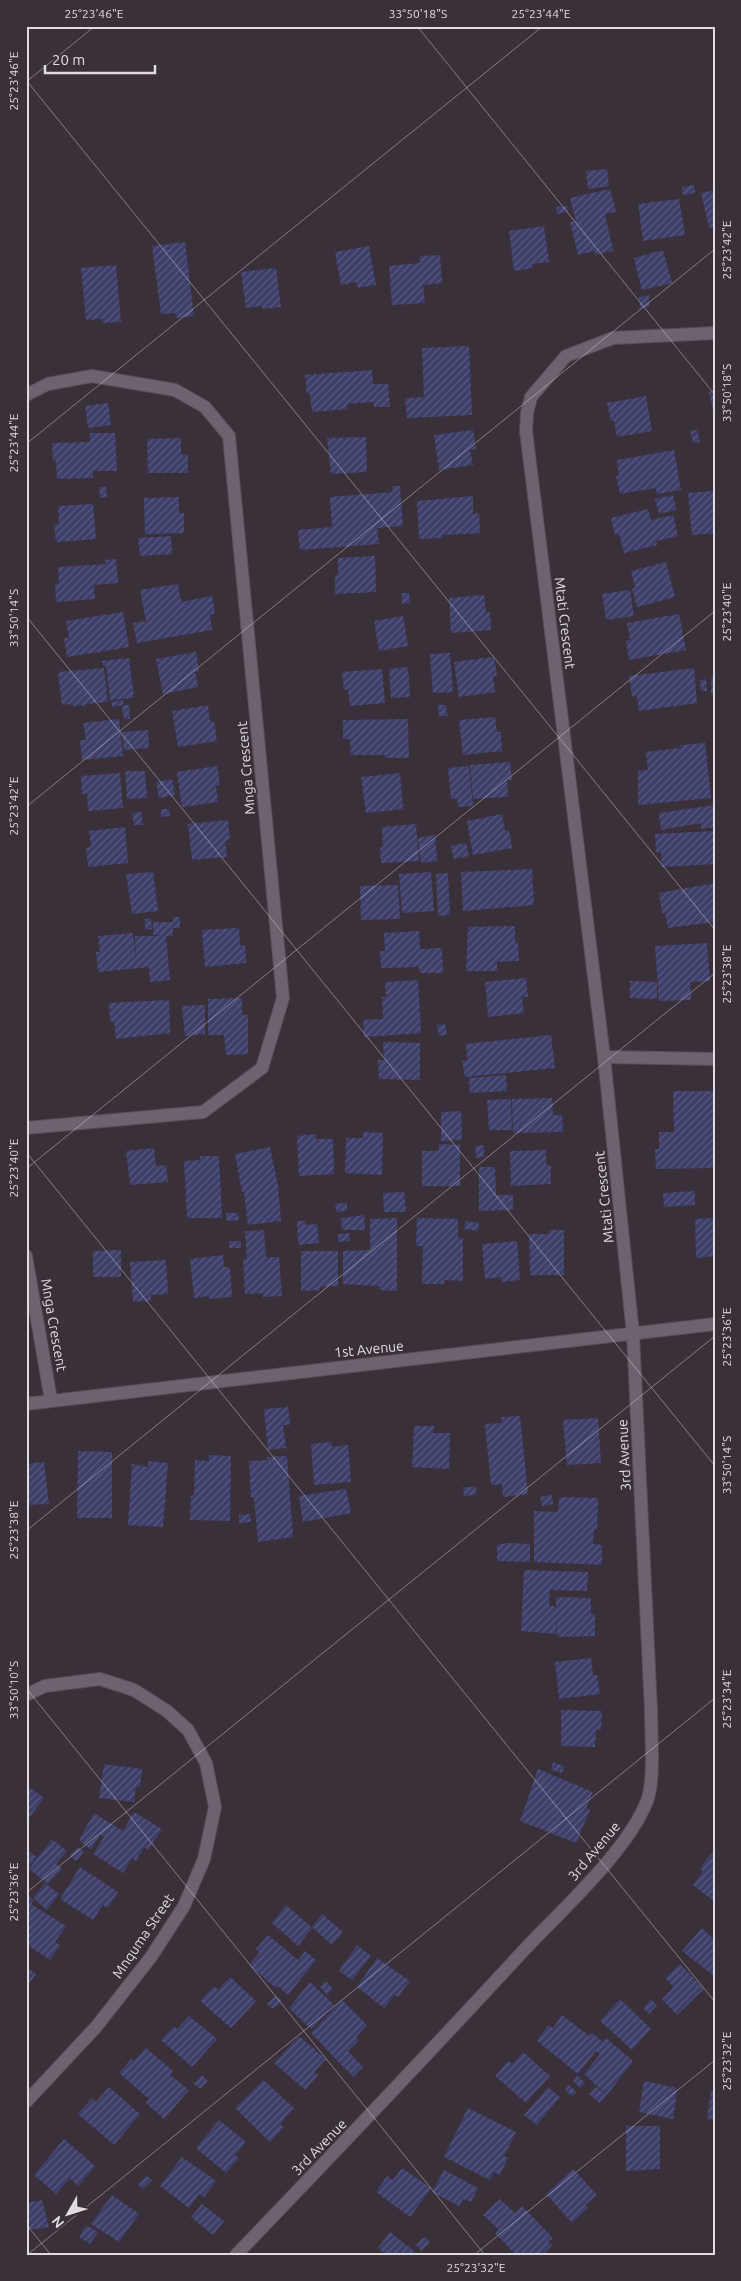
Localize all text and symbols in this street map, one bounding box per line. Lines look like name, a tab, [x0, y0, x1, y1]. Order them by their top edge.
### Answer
text: 25°23'46"E	[65, 7, 124, 20]
text: 33°50'18"S	[389, 7, 447, 20]
text: 25°23'44"E	[512, 7, 571, 20]
scale bar	[45, 42, 155, 74]
text: 25°23'46"E	[7, 51, 20, 110]
text: 20 m	[52, 51, 85, 68]
text: 25°23'42"E	[720, 220, 733, 279]
text: 33°50'18"S	[720, 364, 733, 422]
text: 25°23'44"E	[7, 413, 20, 472]
street label: Mtati Crescent	[551, 576, 579, 670]
text: 25°23'40"E	[720, 582, 733, 641]
text: 33°50'14"S	[7, 589, 20, 647]
street label: Mnga Crescent	[234, 720, 258, 816]
text: 25°23'42"E	[7, 776, 20, 835]
text: 25°23'38"E	[720, 944, 733, 1003]
text: 25°23'40"E	[7, 1138, 20, 1197]
street label: Mtati Crescent	[591, 1150, 617, 1244]
street label: Mnga Crescent	[38, 1277, 70, 1373]
text: 25°23'36"E	[720, 1307, 733, 1366]
street label: 1st Avenue	[333, 1337, 405, 1361]
street label: 3rd Avenue	[614, 1419, 634, 1491]
text: 33°50'14"S	[720, 1436, 733, 1494]
text: 25°23'38"E	[7, 1500, 20, 1559]
text: 33°50'10"S	[7, 1661, 20, 1719]
text: 25°23'34"E	[720, 1669, 733, 1728]
street label: 3rd Avenue	[565, 1818, 623, 1884]
text: 25°23'36"E	[7, 1862, 20, 1921]
street label: Mnquma Street	[109, 1891, 177, 1981]
text: 25°23'32"E	[720, 2031, 733, 2090]
street label: 3rd Avenue	[288, 2116, 350, 2178]
north arrow	[42, 2188, 92, 2238]
text: N	[48, 2213, 67, 2231]
text: 25°23'32"E	[447, 2261, 506, 2274]

